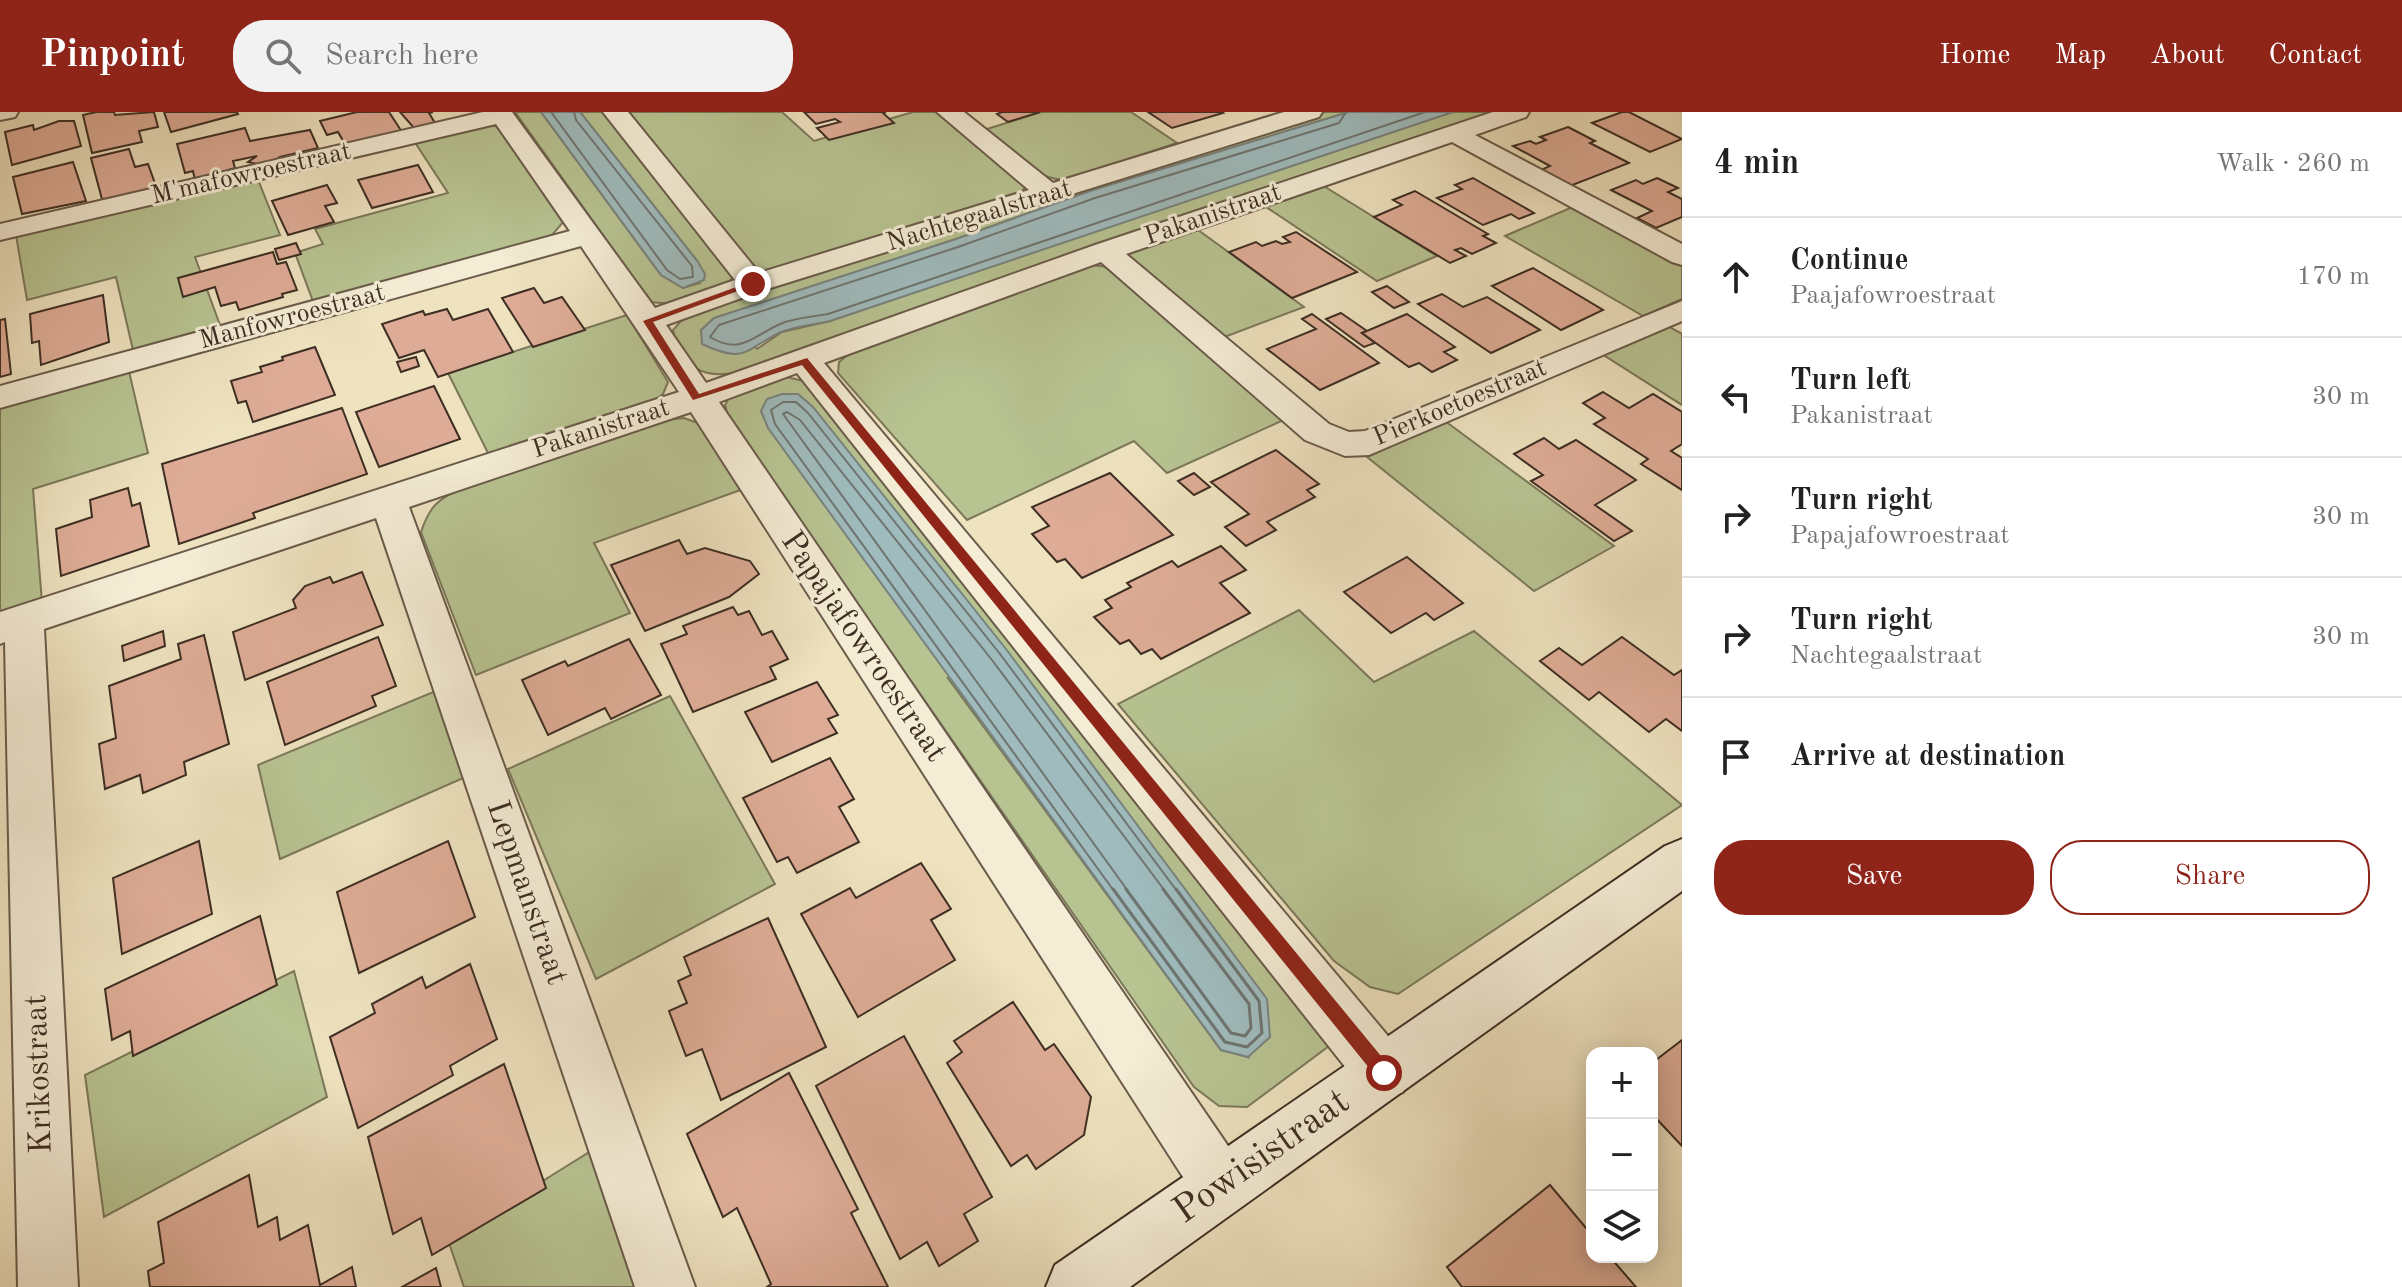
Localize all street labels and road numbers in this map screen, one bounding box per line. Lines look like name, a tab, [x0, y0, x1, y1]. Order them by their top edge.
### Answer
street label: M'mafowroestraat	[149, 138, 353, 210]
street label: Nachtegaalstraat	[883, 176, 1075, 256]
street label: Pakanistraat	[1141, 179, 1285, 251]
street label: Manfowroestraat	[196, 280, 388, 354]
street label: Pierkoetoestraat	[1370, 355, 1550, 451]
street label: Pakanistraat	[529, 395, 673, 463]
street label: Papajafowroestraat	[774, 526, 952, 768]
street label: Lepmanstraat	[480, 797, 572, 989]
street label: Krikostraat	[21, 994, 59, 1154]
street label: Powisistraat	[1167, 1083, 1357, 1231]

